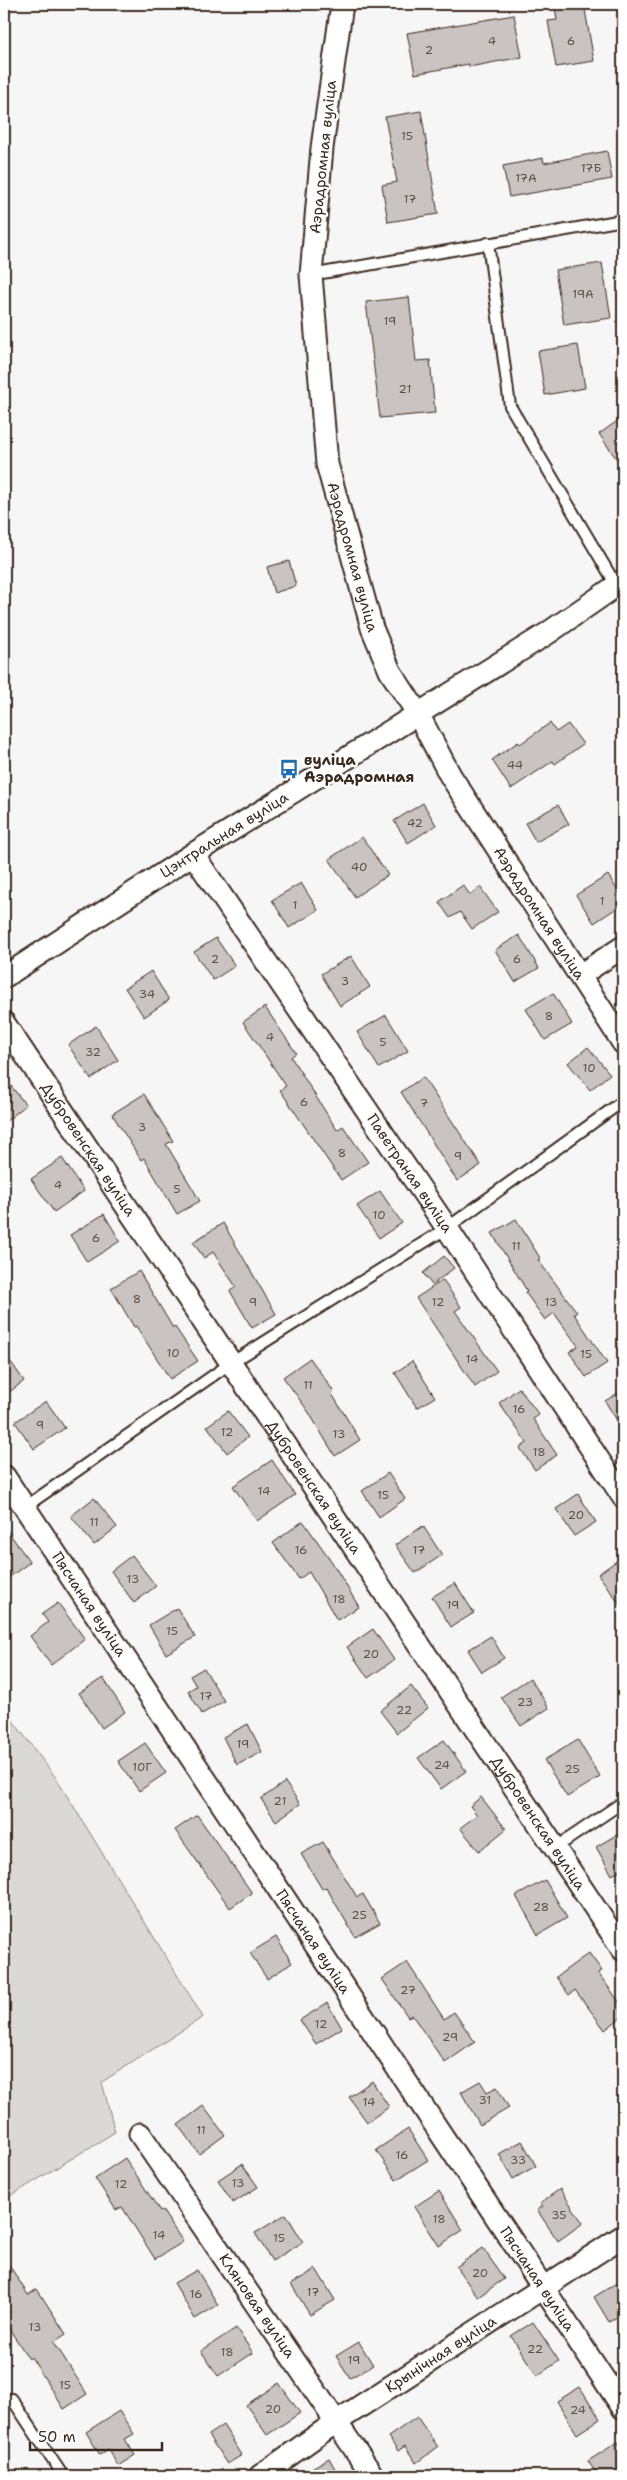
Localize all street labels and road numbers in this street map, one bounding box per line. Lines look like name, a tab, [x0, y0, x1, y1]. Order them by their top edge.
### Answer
street label: Аэрадромная вуліца	[305, 78, 341, 235]
street label: Аэрадромная вуліца	[322, 480, 383, 635]
street label: Цэнтральная вуліца	[156, 787, 293, 883]
street label: Аэрадромная вуліца	[489, 843, 590, 984]
street label: Дубровенская вуліца	[36, 1078, 141, 1221]
street label: Паветраная вуліца	[362, 1110, 458, 1237]
street label: Дубровенская вуліца	[262, 1416, 366, 1559]
street label: Пясчаная вуліца	[47, 1548, 132, 1661]
street label: Дубровенская вуліца	[486, 1752, 591, 1895]
street label: Пясчаная вуліца	[271, 1885, 356, 1998]
street label: Пясчаная вуліца	[495, 2223, 580, 2336]
street label: Кляновая вуліца	[214, 2250, 300, 2363]
street label: Крынічная вуліца	[381, 2310, 501, 2397]

